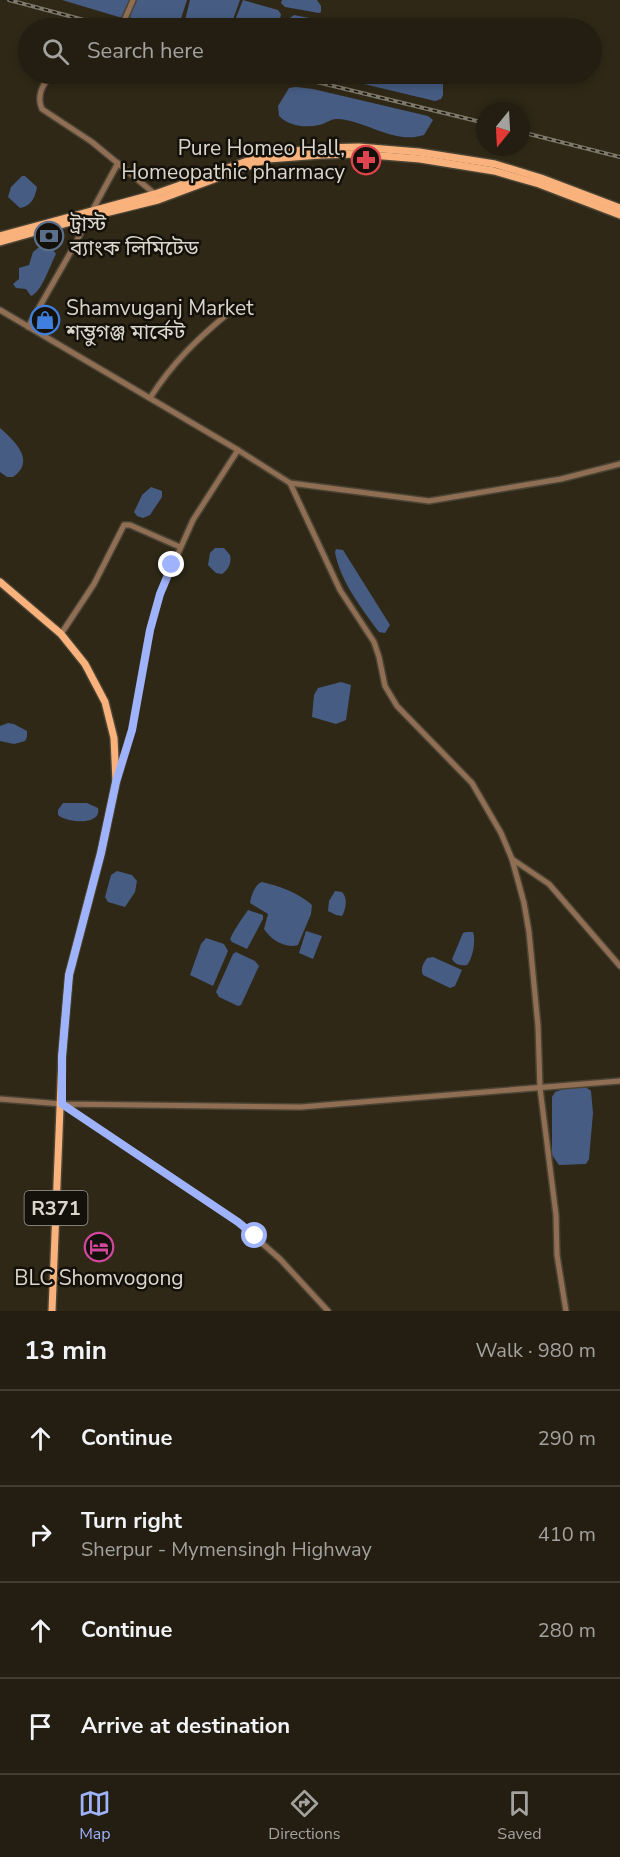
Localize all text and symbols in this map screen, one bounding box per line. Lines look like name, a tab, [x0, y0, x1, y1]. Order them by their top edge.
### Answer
search box	[18, 18, 602, 84]
icon: search	[39, 35, 72, 68]
text: Search here	[87, 36, 204, 66]
north arrow	[476, 102, 530, 156]
place label: Pure Homeo Hall, Homeopathic pharmacy	[121, 134, 345, 186]
pharmacy icon: Pure Homeo Hall, Homeopathic pharmacy	[350, 144, 382, 176]
place label: ট্রাস্ট ব্যাংক লিমিটেড	[69, 210, 200, 262]
bank icon: ট্রাস্ট ব্যাংক লিমিটেড	[33, 220, 65, 252]
place label: Shamvuganj Market শম্ভুগঞ্জ মার্কেট	[65, 294, 254, 347]
shop icon: Shamvuganj Market শম্ভুগঞ্জ মার্কেট	[29, 304, 61, 336]
route end	[158, 551, 184, 577]
road number: R371	[25, 1191, 88, 1225]
route start	[241, 1222, 267, 1248]
hotel icon: BLC Shomvogong	[83, 1231, 115, 1263]
place label: BLC Shomvogong	[14, 1264, 184, 1292]
text: 13 min	[24, 1333, 107, 1368]
text: Walk · 980 m	[476, 1337, 596, 1364]
icon: ahead	[24, 1422, 57, 1455]
text: Continue	[81, 1423, 172, 1453]
text: 290 m	[538, 1425, 596, 1452]
text: Turn right	[81, 1506, 182, 1536]
icon: right	[24, 1518, 57, 1551]
text: 410 m	[538, 1521, 596, 1548]
text: Sherpur - Mymensingh Highway	[81, 1536, 372, 1563]
icon: ahead	[24, 1614, 57, 1647]
text: Continue	[81, 1615, 172, 1645]
text: 280 m	[538, 1617, 596, 1644]
icon: arrive	[24, 1710, 57, 1743]
text: Arrive at destination	[81, 1711, 290, 1741]
tab: Map	[78, 1787, 111, 1845]
tab: Directions	[268, 1787, 340, 1845]
tab: Saved	[497, 1787, 542, 1845]

